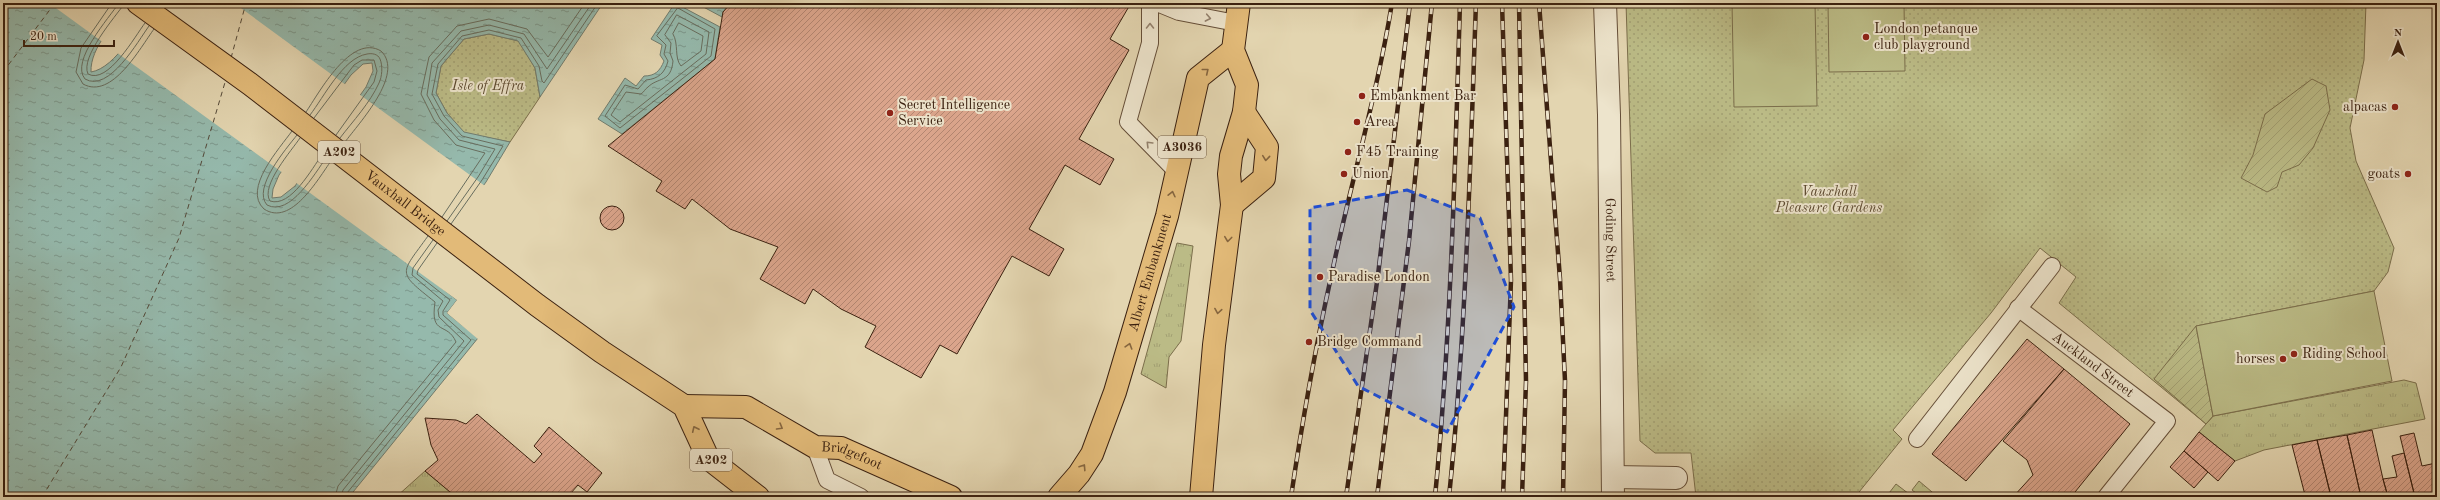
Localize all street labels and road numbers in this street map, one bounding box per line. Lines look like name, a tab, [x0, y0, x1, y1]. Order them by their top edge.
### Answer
road number: A3036	[1158, 136, 1206, 158]
road number: A202	[318, 141, 360, 163]
street label: Vauxhall Bridge	[362, 168, 448, 239]
street label: Goding Street	[1603, 198, 1618, 282]
street label: Albert Embankment	[1126, 212, 1174, 333]
street label: Auckland Street	[2050, 330, 2136, 400]
street label: Bridgefoot	[821, 440, 884, 472]
road number: A202	[690, 449, 732, 471]

